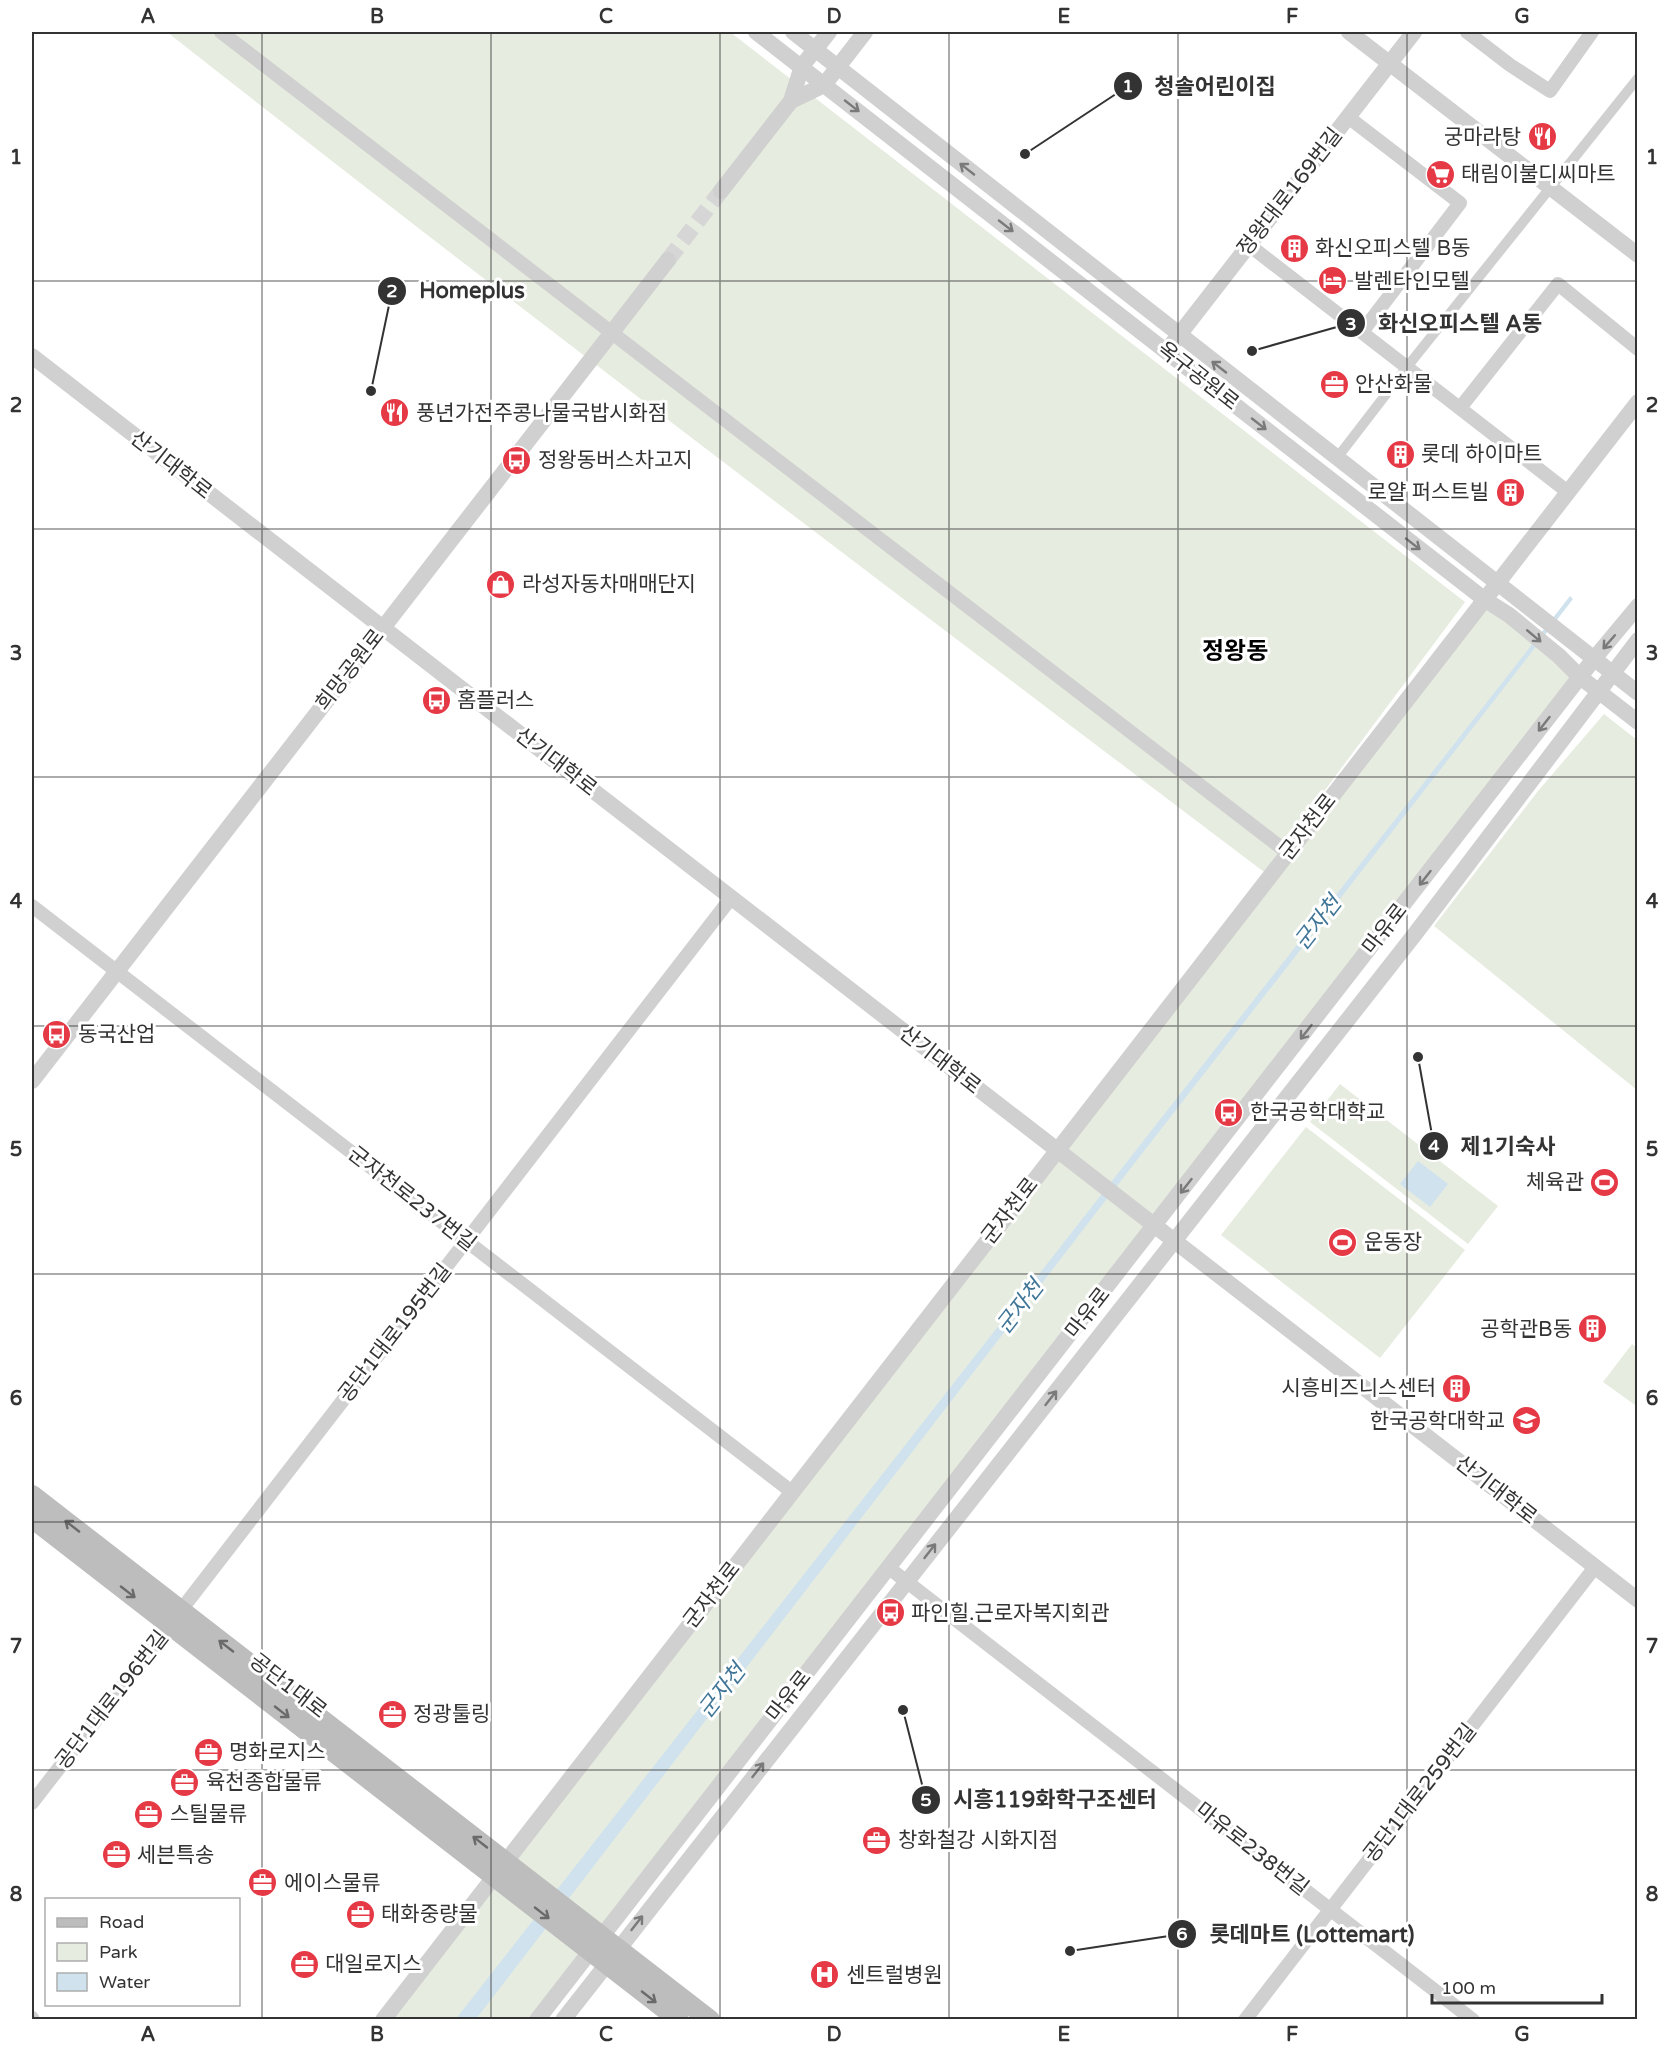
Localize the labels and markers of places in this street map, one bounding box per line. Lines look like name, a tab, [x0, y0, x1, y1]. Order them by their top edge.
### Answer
callout: 청솔어린이집	[1113, 66, 1288, 106]
restaurant icon: 궁마라탕	[1526, 121, 1558, 153]
place label: 궁마라탕	[1444, 125, 1521, 150]
supermarket icon: 태림이불디씨마트	[1424, 158, 1456, 190]
place label: 태림이불디씨마트	[1461, 162, 1616, 187]
building icon: 화신오피스텔 B동	[1278, 232, 1310, 264]
place label: 화신오피스텔 B동	[1315, 236, 1470, 261]
hotel icon: 발렌타인모텔	[1317, 265, 1349, 297]
place label: 발렌타인모텔	[1354, 269, 1470, 294]
callout: Homeplus	[377, 271, 537, 311]
callout: 화신오피스텔 A동	[1336, 303, 1554, 343]
office icon: 안산화물	[1318, 368, 1350, 400]
place label: 안산화물	[1355, 372, 1432, 397]
restaurant icon: 풍년가전주콩나물국밥시화점	[379, 397, 411, 429]
place label: 풍년가전주콩나물국밥시화점	[416, 401, 667, 426]
building icon: 롯데 하이마트	[1384, 438, 1416, 470]
place label: 롯데 하이마트	[1421, 442, 1542, 467]
bus stop icon: 정왕동버스차고지	[501, 444, 533, 476]
place label: 정왕동버스차고지	[538, 448, 693, 473]
building icon: 로얄 퍼스트빌	[1494, 476, 1526, 508]
place label: 로얄 퍼스트빌	[1368, 480, 1489, 505]
shop icon: 라성자동차매매단지	[485, 568, 517, 600]
place label: 라성자동차매매단지	[522, 572, 696, 597]
bus stop icon: 홈플러스	[420, 684, 452, 716]
place label: 홈플러스	[457, 688, 534, 713]
bus stop icon: 동국산업	[41, 1018, 73, 1050]
place label: 동국산업	[78, 1022, 155, 1047]
bus stop icon: 한국공학대햑교	[1213, 1096, 1245, 1128]
place label: 한국공학대햑교	[1250, 1100, 1385, 1125]
callout: 제1기숙사	[1419, 1126, 1567, 1166]
sports icon: 체육관	[1589, 1166, 1621, 1198]
place label: 체육관	[1526, 1170, 1584, 1195]
sports icon: 운동장	[1327, 1226, 1359, 1258]
place label: 운동장	[1364, 1230, 1422, 1255]
building icon: 공학관B동	[1577, 1313, 1609, 1345]
place label: 공학관B동	[1480, 1317, 1572, 1342]
building icon: 시흥비즈니스센터	[1441, 1372, 1473, 1404]
place label: 시흥비즈니스센터	[1281, 1376, 1436, 1401]
school or university icon: 한국공학대학교	[1510, 1405, 1542, 1437]
place label: 한국공학대학교	[1370, 1409, 1505, 1434]
bus stop icon: 파인힐.근로자복지회관	[874, 1597, 906, 1629]
place label: 파인힐.근로자복지회관	[911, 1601, 1110, 1626]
office icon: 정광툴링	[376, 1698, 408, 1730]
place label: 정광툴링	[413, 1702, 490, 1727]
office icon: 명화로지스	[192, 1736, 224, 1768]
place label: 명화로지스	[229, 1740, 326, 1765]
office icon: 육천종합물류	[169, 1766, 201, 1798]
place label: 육천종합물류	[206, 1770, 322, 1795]
callout: 시흥119화학구조센터	[911, 1780, 1169, 1820]
office icon: 스틸물류	[133, 1798, 165, 1830]
place label: 스틸물류	[170, 1802, 247, 1827]
office icon: 창화철강 시화지점	[861, 1824, 893, 1856]
place label: 창화철강 시화지점	[898, 1828, 1058, 1853]
office icon: 세븐특송	[100, 1839, 132, 1871]
place label: 세븐특송	[137, 1843, 214, 1868]
office icon: 에이스물류	[247, 1867, 279, 1899]
place label: 에이스물류	[284, 1871, 381, 1896]
office icon: 태화중량물	[344, 1898, 376, 1930]
place label: 태화중량물	[381, 1902, 478, 1927]
callout: 롯데마트 (Lottemart)	[1167, 1914, 1426, 1954]
office icon: 대일로지스	[288, 1948, 320, 1980]
place label: 대일로지스	[325, 1952, 422, 1977]
hospital icon: 센트럴병원	[809, 1959, 841, 1991]
place label: 센트럴병원	[846, 1963, 943, 1988]

